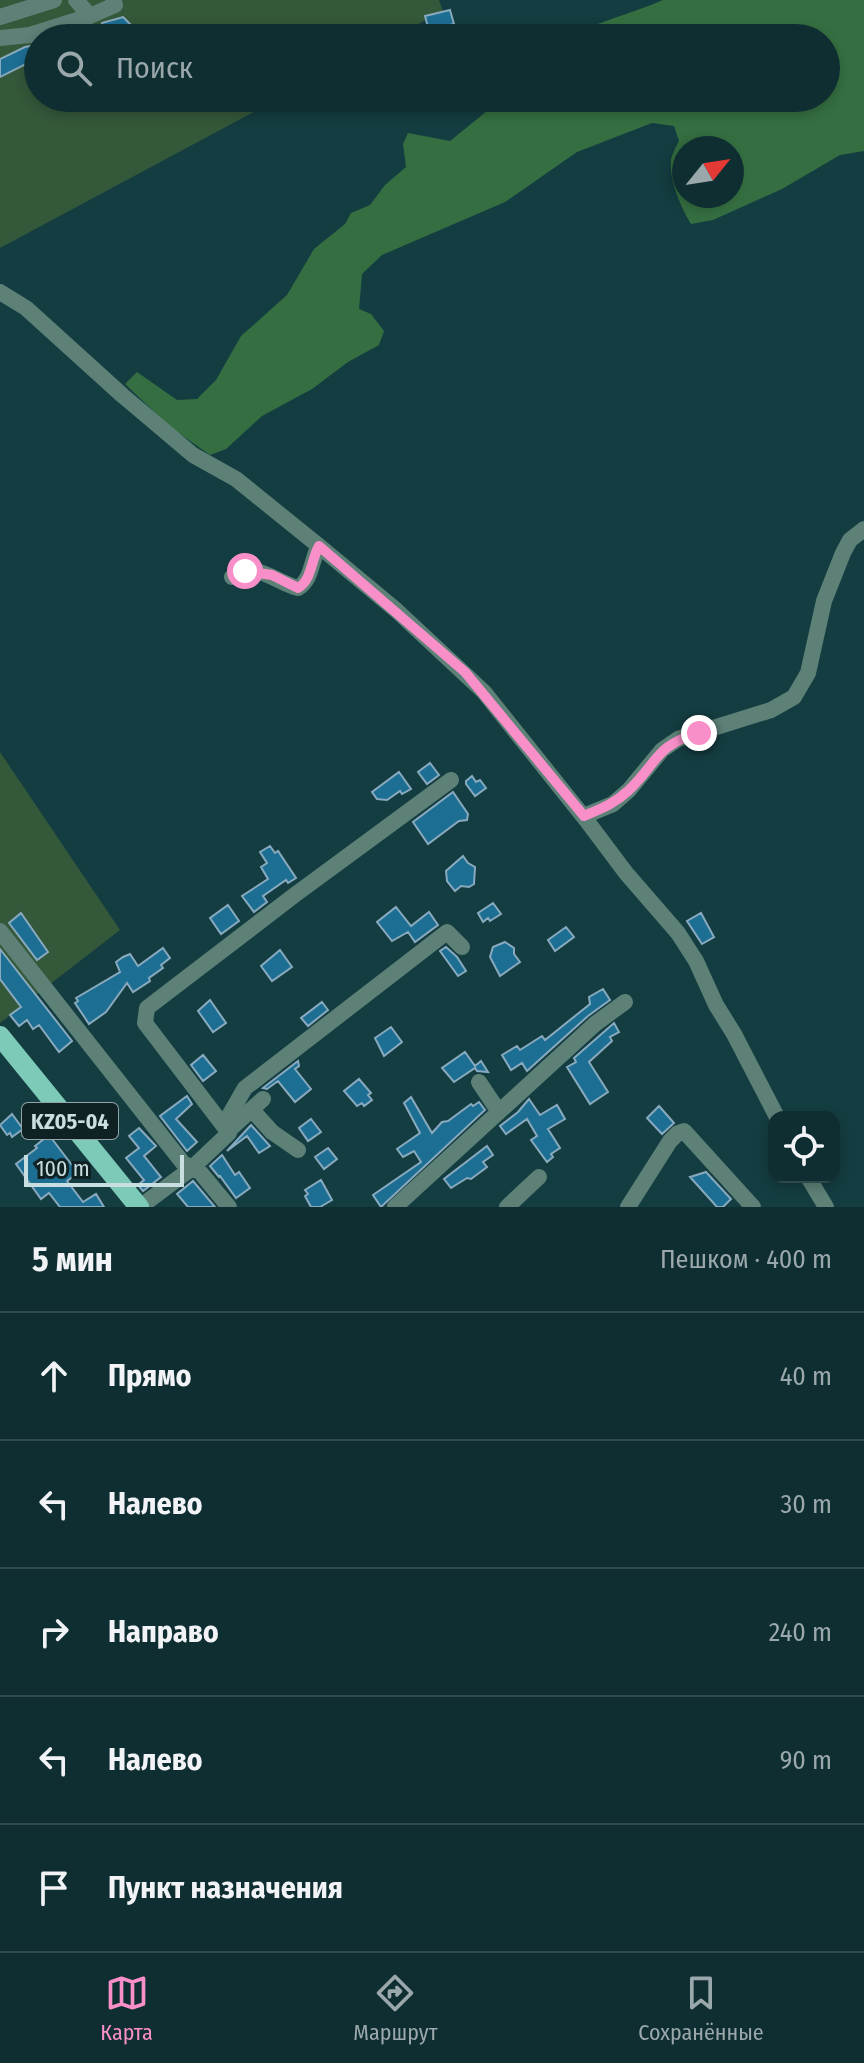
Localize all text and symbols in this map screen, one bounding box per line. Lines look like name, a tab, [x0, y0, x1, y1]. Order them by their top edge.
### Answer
search box	[24, 24, 840, 112]
icon: search	[52, 46, 96, 90]
text: Поиск	[116, 50, 193, 86]
north arrow	[672, 136, 744, 208]
route start	[227, 553, 263, 589]
route end	[681, 715, 717, 751]
road number: KZ05-04	[22, 1103, 118, 1139]
map controls	[768, 1111, 840, 1183]
button: locate	[768, 1111, 840, 1183]
scale bar	[24, 1151, 184, 1187]
text: 100 m	[36, 1155, 90, 1182]
text: 5 мин	[32, 1239, 113, 1280]
text: Пешком · 400 m	[660, 1244, 832, 1275]
icon: ahead	[32, 1354, 76, 1398]
text: Прямо	[108, 1358, 192, 1394]
text: 40 m	[780, 1361, 832, 1392]
icon: left	[32, 1482, 76, 1526]
text: Налево	[108, 1486, 203, 1522]
text: 30 m	[781, 1489, 832, 1520]
icon: right	[32, 1610, 76, 1654]
text: Направо	[108, 1614, 219, 1650]
text: 240 m	[769, 1617, 832, 1648]
icon: left	[32, 1738, 76, 1782]
text: Налево	[108, 1742, 203, 1778]
text: 90 m	[780, 1745, 832, 1776]
icon: arrive	[32, 1866, 76, 1910]
text: Пункт назначения	[108, 1870, 343, 1906]
tab: Карта	[100, 1971, 153, 2046]
tab: Маршрут	[353, 1971, 438, 2046]
tab: Сохранённые	[638, 1971, 764, 2046]

